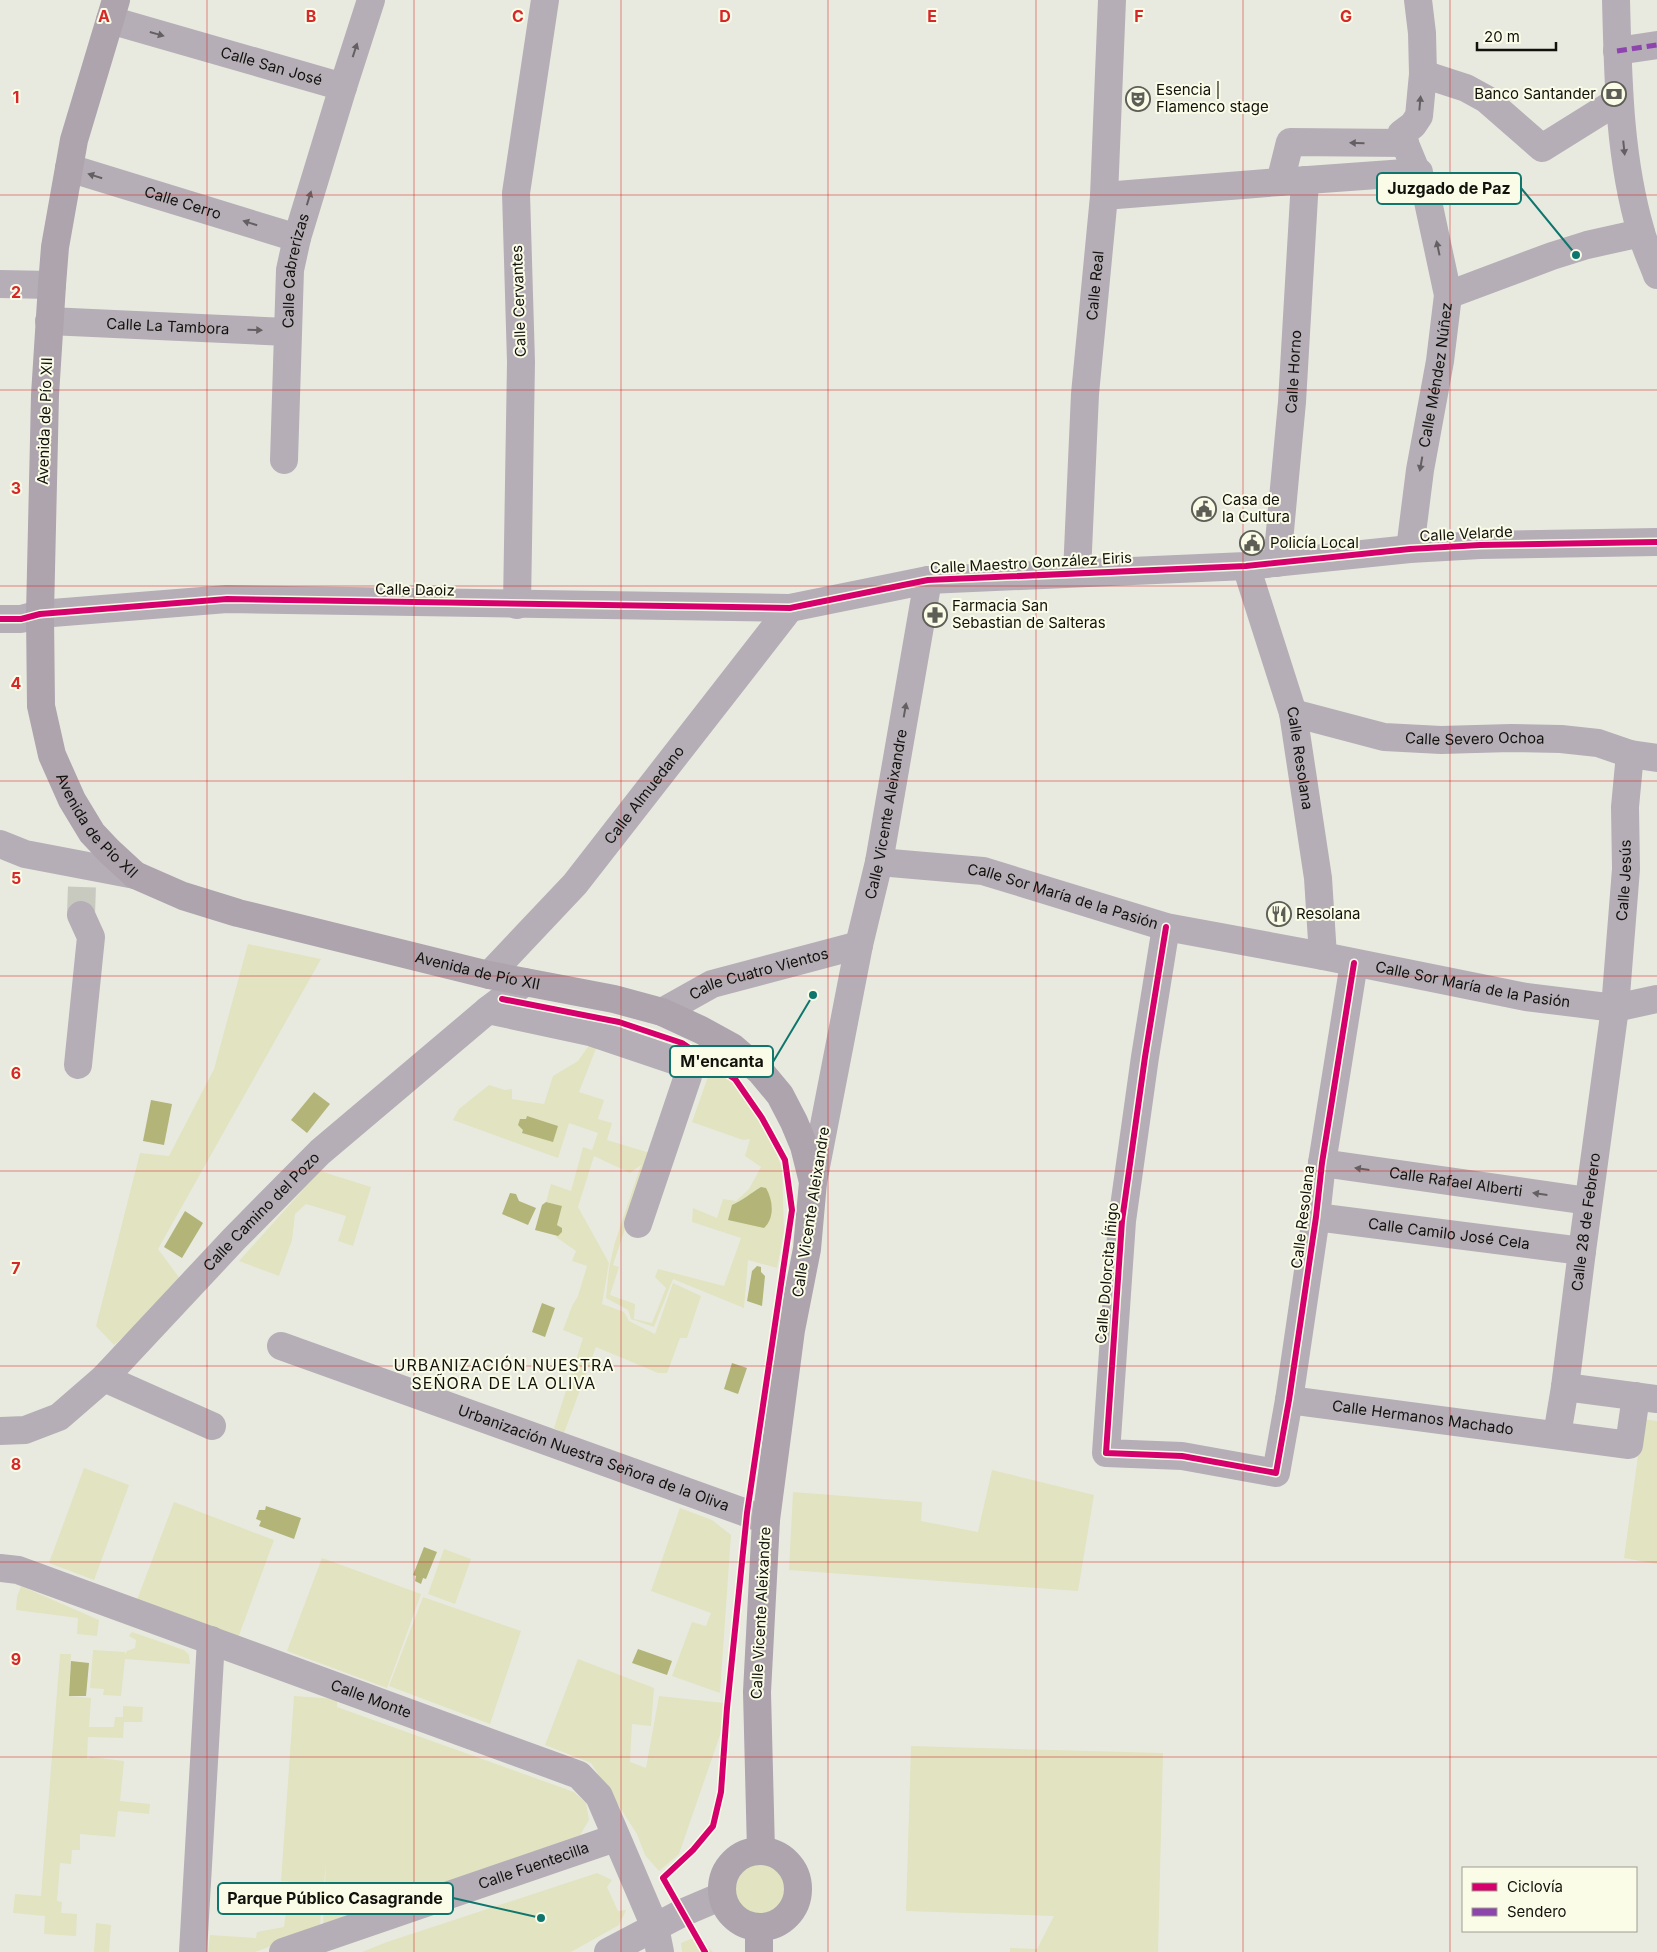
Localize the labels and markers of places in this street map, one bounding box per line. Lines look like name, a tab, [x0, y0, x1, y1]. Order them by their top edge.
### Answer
place label: Esencia | Flamenco stage	[1156, 80, 1269, 116]
bank icon: Banco Santander	[1601, 81, 1627, 107]
place label: Banco Santander	[1474, 84, 1596, 103]
theatre icon: Esencia | Flamenco stage	[1125, 86, 1151, 112]
callout: Juzgado de Paz	[1377, 173, 1521, 204]
place label: Casa de la Cultura	[1222, 490, 1290, 526]
public building icon: Casa de la Cultura	[1191, 496, 1217, 522]
public building icon: Policía Local	[1239, 530, 1265, 556]
place label: Policía Local	[1270, 533, 1359, 552]
place label: Farmacia San Sebastian de Salteras	[952, 596, 1106, 632]
pharmacy icon: Farmacia San Sebastian de Salteras	[922, 602, 948, 628]
restaurant icon: Resolana	[1266, 901, 1292, 927]
place label: Resolana	[1296, 904, 1360, 923]
callout: M'encanta	[670, 1046, 773, 1077]
callout: Parque Público Casagrande	[218, 1883, 453, 1914]

